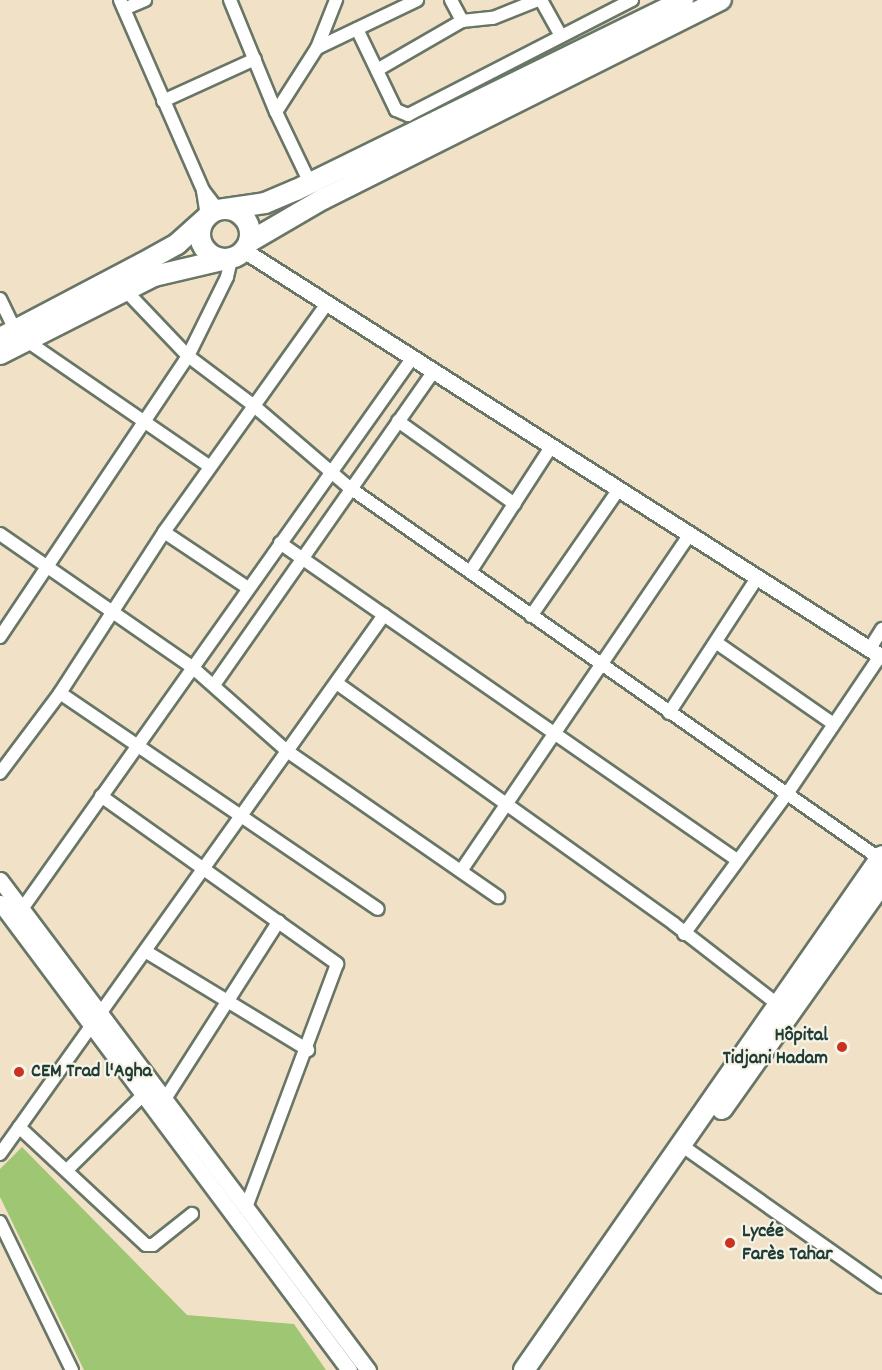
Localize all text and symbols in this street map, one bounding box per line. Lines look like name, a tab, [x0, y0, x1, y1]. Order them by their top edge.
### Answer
place label: Hôpital Tidjani Hadam	[723, 1024, 828, 1071]
marker: Hôpital Tidjani Hadam	[833, 1038, 851, 1056]
place label: CEM Trad l'Agha	[31, 1060, 152, 1084]
marker: CEM Trad l'Agha	[12, 1065, 26, 1079]
place label: Lycée Farès Tahar	[742, 1220, 833, 1267]
marker: Lycée Farès Tahar	[723, 1236, 737, 1250]

